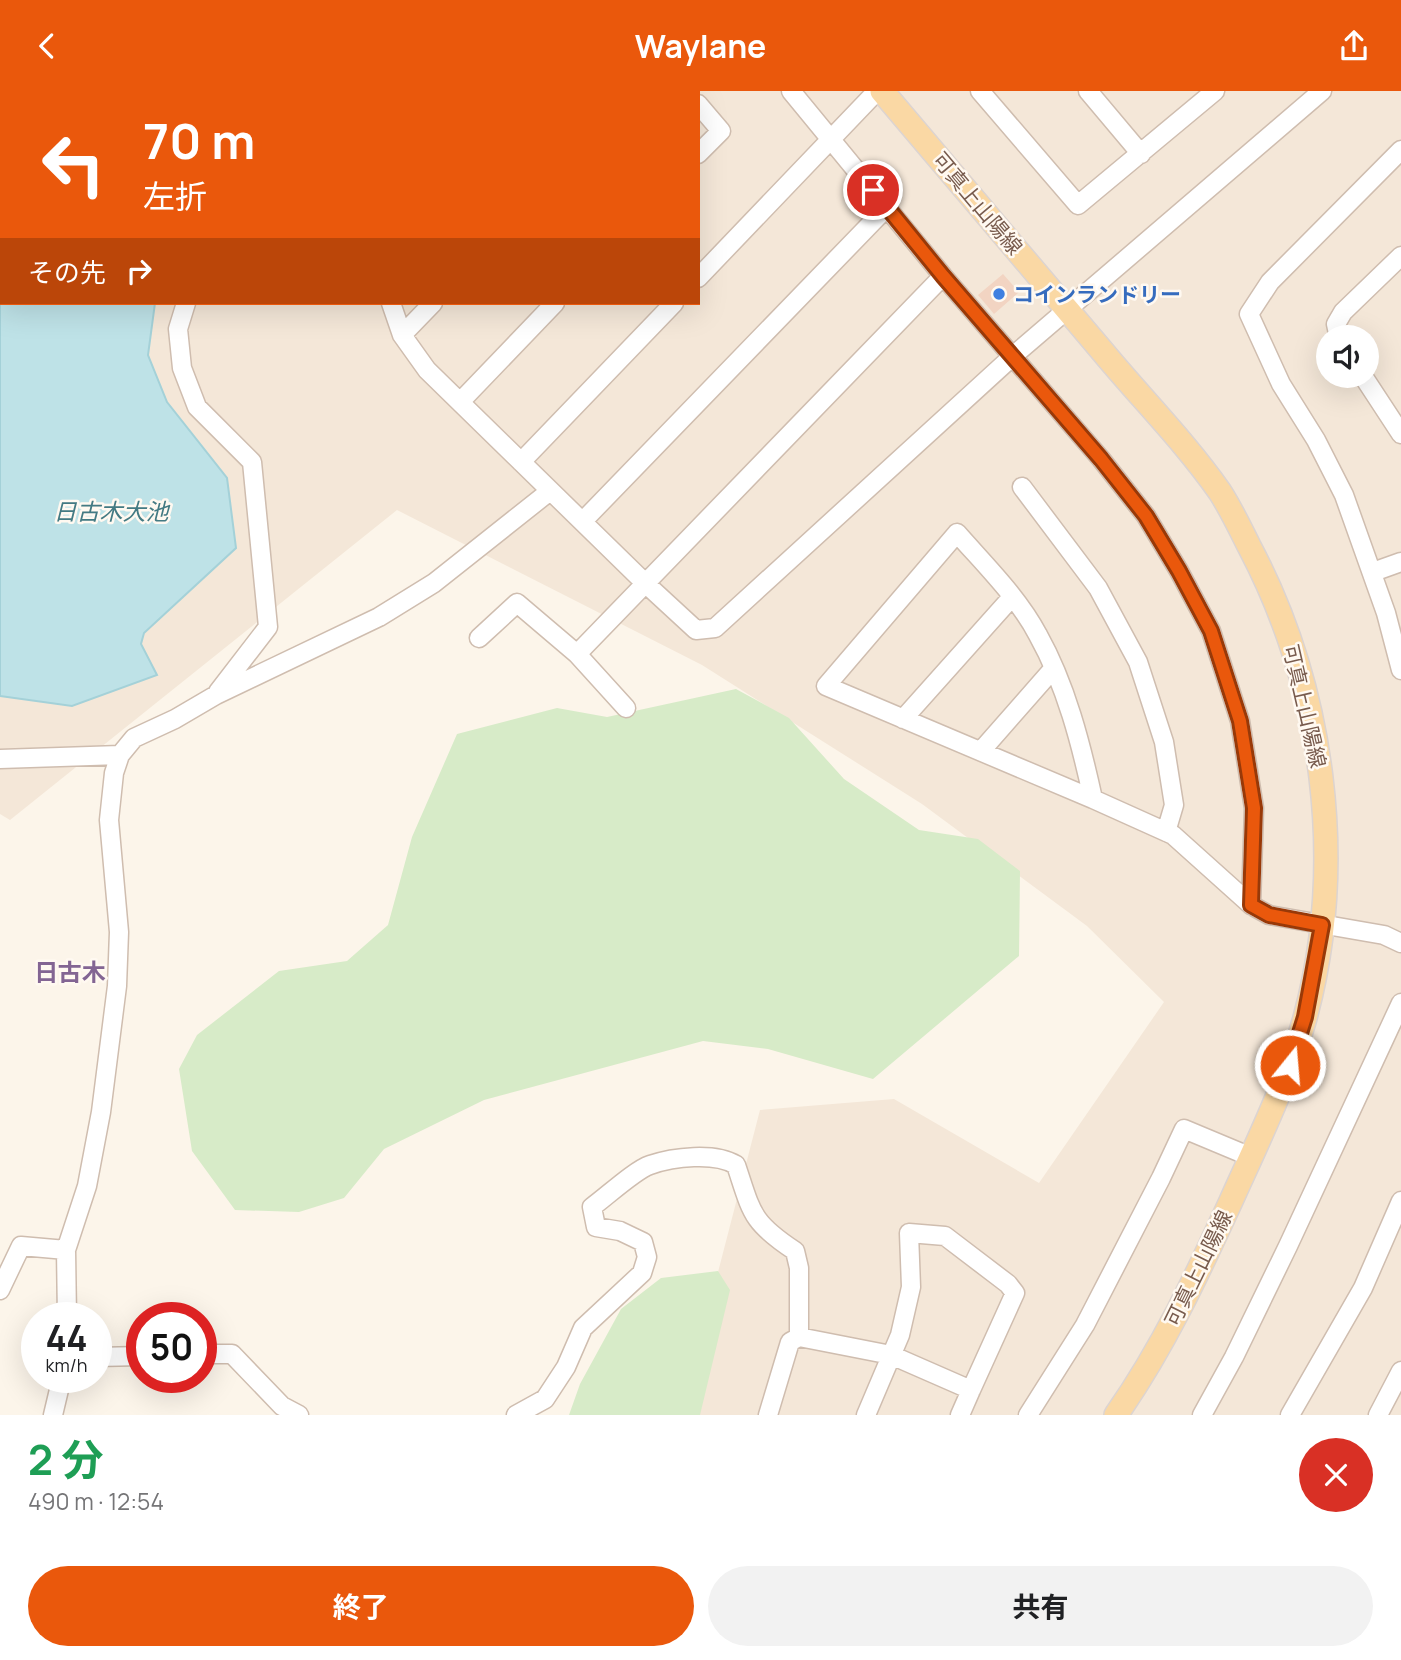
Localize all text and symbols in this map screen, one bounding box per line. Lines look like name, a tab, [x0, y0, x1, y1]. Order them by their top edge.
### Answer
text: Waylane	[635, 24, 766, 68]
icon: back	[28, 27, 66, 65]
icon: share	[1335, 27, 1373, 65]
text: 70 m	[143, 107, 255, 174]
icon: left	[28, 119, 119, 210]
street label: 可真上山陽線	[927, 146, 1029, 260]
pin	[843, 160, 903, 220]
icon: arrive	[854, 171, 892, 209]
text: 左折	[143, 174, 207, 218]
icon: right	[120, 252, 158, 290]
text: その先	[28, 254, 106, 290]
place label: コインランドリー	[1013, 280, 1181, 308]
marker: コインランドリー	[991, 286, 1007, 302]
map controls	[1316, 325, 1379, 388]
button: sound	[1316, 325, 1379, 388]
water label: 日古木大池	[54, 495, 171, 527]
street label: 可真上山陽線	[1277, 641, 1333, 771]
district label: 日古木	[34, 955, 106, 988]
position arrow	[1253, 1028, 1327, 1102]
street label: 可真上山陽線	[1158, 1205, 1238, 1331]
speed limit sign: 50	[126, 1302, 217, 1393]
text: 44	[45, 1314, 88, 1362]
text: km/h	[46, 1353, 87, 1377]
text: 2 分	[28, 1430, 103, 1488]
button: close	[1299, 1438, 1373, 1512]
text: 490 m · 12:54	[28, 1485, 164, 1517]
button: 終了	[28, 1566, 694, 1646]
button: 共有	[708, 1566, 1373, 1646]

